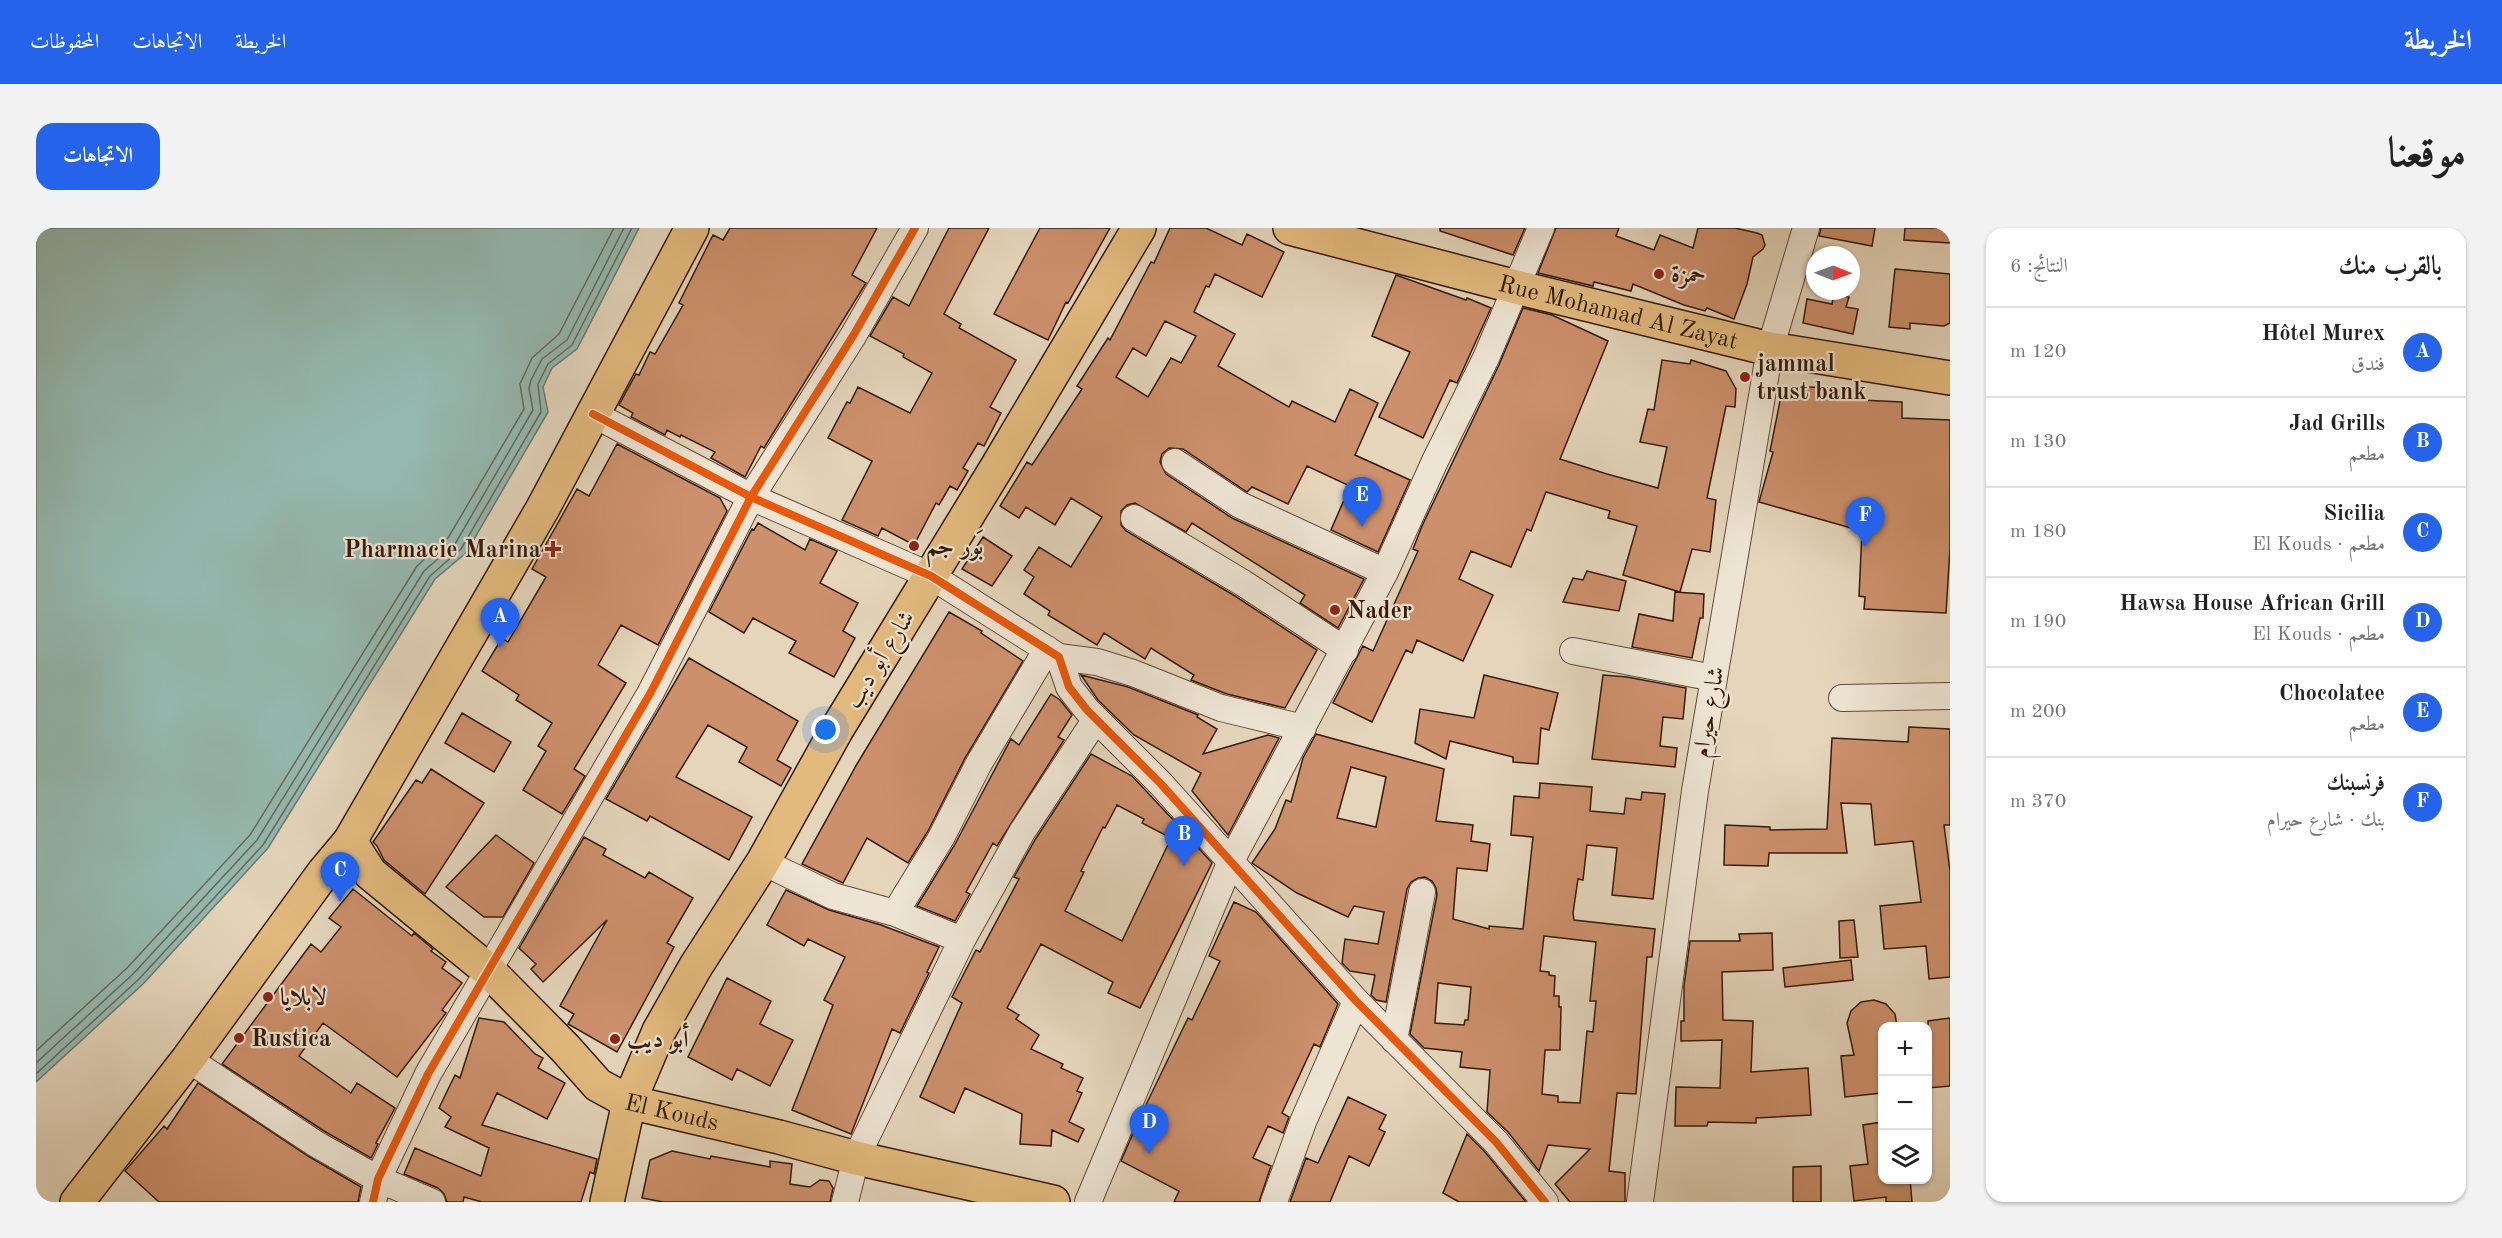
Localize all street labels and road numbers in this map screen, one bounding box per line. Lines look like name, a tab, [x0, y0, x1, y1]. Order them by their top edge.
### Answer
street label: Rue Mohamad Al Zayat	[1496, 273, 1740, 355]
street label: شارع أبو ديب	[835, 603, 925, 716]
street label: شارع حيرام	[1690, 665, 1737, 761]
street label: El Kouds	[622, 1091, 721, 1136]

